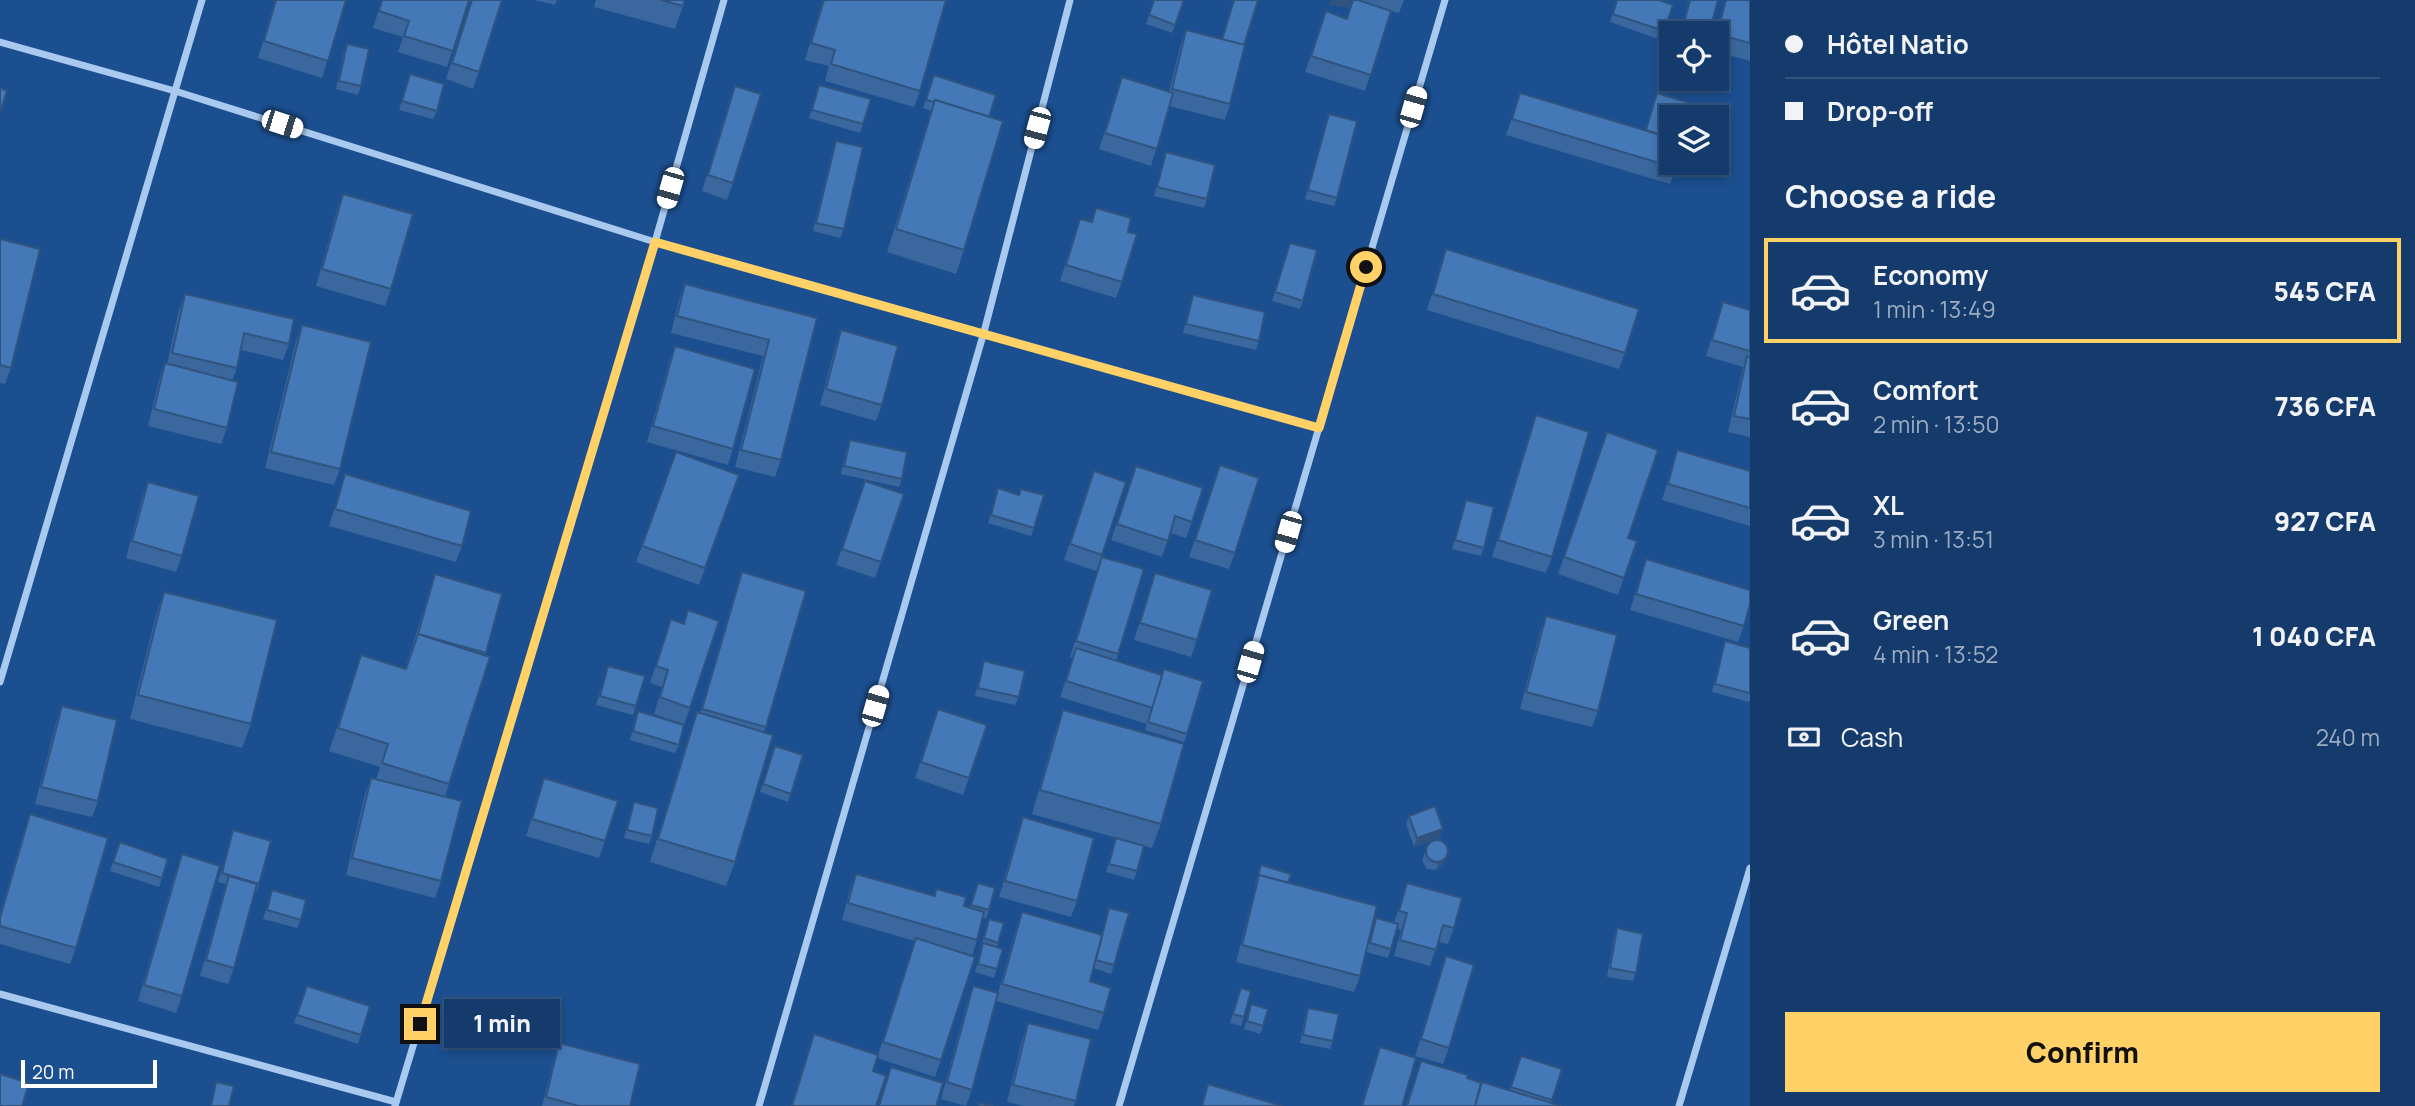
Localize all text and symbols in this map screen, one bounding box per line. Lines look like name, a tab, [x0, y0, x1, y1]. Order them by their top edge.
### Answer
map controls	[1659, 21, 1729, 175]
button: locate	[1659, 21, 1729, 91]
text: Hôtel Natio	[1827, 26, 1969, 62]
car	[1398, 84, 1429, 130]
text: Drop-off	[1827, 93, 1933, 129]
car	[1022, 105, 1053, 151]
button: layers	[1659, 105, 1729, 175]
car	[259, 108, 306, 140]
car	[655, 165, 686, 211]
text: Choose a ride	[1785, 174, 1996, 218]
route start	[1350, 251, 1382, 283]
text: Economy	[1873, 257, 1988, 293]
icon: car	[1789, 259, 1852, 322]
text: 545 CFA	[2274, 273, 2376, 309]
text: 1 min · 13:49	[1873, 293, 1996, 325]
text: Comfort	[1873, 372, 1979, 408]
icon: car	[1789, 374, 1852, 437]
text: 736 CFA	[2274, 388, 2376, 424]
text: 2 min · 13:50	[1873, 408, 2000, 440]
text: XL	[1873, 487, 1904, 523]
icon: car	[1789, 489, 1852, 552]
text: 927 CFA	[2274, 503, 2376, 539]
car	[1273, 509, 1304, 555]
text: 3 min · 13:51	[1873, 523, 1994, 555]
text: Green	[1873, 602, 1949, 638]
icon: car	[1789, 604, 1852, 667]
text: 1 040 CFA	[2252, 618, 2376, 654]
text: 4 min · 13:52	[1873, 638, 1998, 670]
car	[1235, 639, 1266, 685]
car	[860, 683, 891, 729]
icon: cash	[1785, 718, 1823, 756]
text: Cash	[1841, 719, 1903, 755]
text: 240 m	[2316, 721, 2380, 753]
callout: 1 min	[444, 1000, 560, 1048]
text: 1 min	[473, 1007, 531, 1039]
route end	[404, 1008, 436, 1040]
button: Confirm	[1785, 1012, 2380, 1092]
scale bar	[21, 1057, 158, 1089]
text: 20 m	[32, 1059, 74, 1085]

